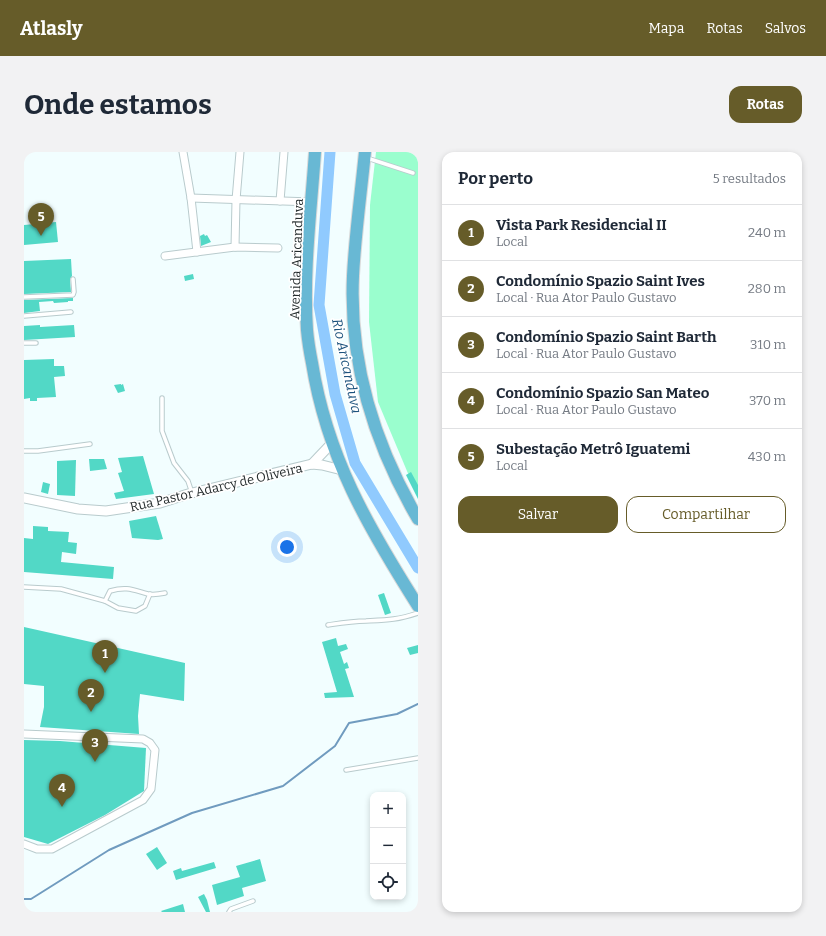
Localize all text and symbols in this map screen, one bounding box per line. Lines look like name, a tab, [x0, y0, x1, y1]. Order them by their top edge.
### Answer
text: Atlasly	[20, 17, 82, 40]
text: Mapa	[648, 20, 684, 37]
text: Rotas	[706, 20, 743, 37]
text: Salvos	[765, 20, 806, 37]
button: Rotas	[729, 86, 802, 123]
text: Onde estamos	[24, 88, 212, 121]
text: Por perto	[458, 168, 533, 189]
text: 5 resultados	[713, 171, 786, 186]
street label: Avenida Aricanduva	[287, 198, 306, 320]
pin: 5	[28, 203, 54, 236]
text: Vista Park Residencial II	[496, 216, 667, 234]
text: 1	[468, 225, 474, 240]
text: 240 m	[748, 225, 786, 240]
text: Local	[496, 234, 528, 249]
text: Condomínio Spazio Saint Ives	[496, 272, 705, 290]
text: 2	[467, 281, 475, 296]
text: 280 m	[748, 281, 786, 296]
text: Local · Rua Ator Paulo Gustavo	[496, 290, 677, 305]
water label: Rio Aricanduva	[328, 317, 365, 415]
text: Condomínio Spazio Saint Barth	[496, 328, 717, 346]
text: 3	[467, 337, 475, 352]
text: 310 m	[750, 337, 786, 352]
text: Local · Rua Ator Paulo Gustavo	[496, 346, 677, 361]
text: Condomínio Spazio San Mateo	[496, 384, 709, 402]
text: 4	[467, 393, 475, 408]
text: 370 m	[749, 393, 786, 408]
text: Local · Rua Ator Paulo Gustavo	[496, 402, 677, 417]
text: Subestação Metrô Iguatemi	[496, 440, 690, 458]
text: 5	[467, 449, 475, 464]
text: 430 m	[748, 449, 786, 464]
text: Local	[496, 458, 528, 473]
street label: Rua Pastor Adarcy de Oliveira	[128, 460, 304, 515]
button: Salvar	[458, 496, 618, 533]
button: Compartilhar	[626, 496, 786, 533]
your location	[277, 537, 297, 557]
pin: 1	[92, 640, 118, 673]
pin: 2	[78, 679, 104, 712]
pin: 3	[82, 729, 108, 762]
pin: 4	[49, 774, 75, 807]
map controls	[370, 792, 406, 900]
button: +	[370, 792, 406, 828]
button: −	[370, 828, 406, 864]
button: locate	[370, 864, 406, 900]

